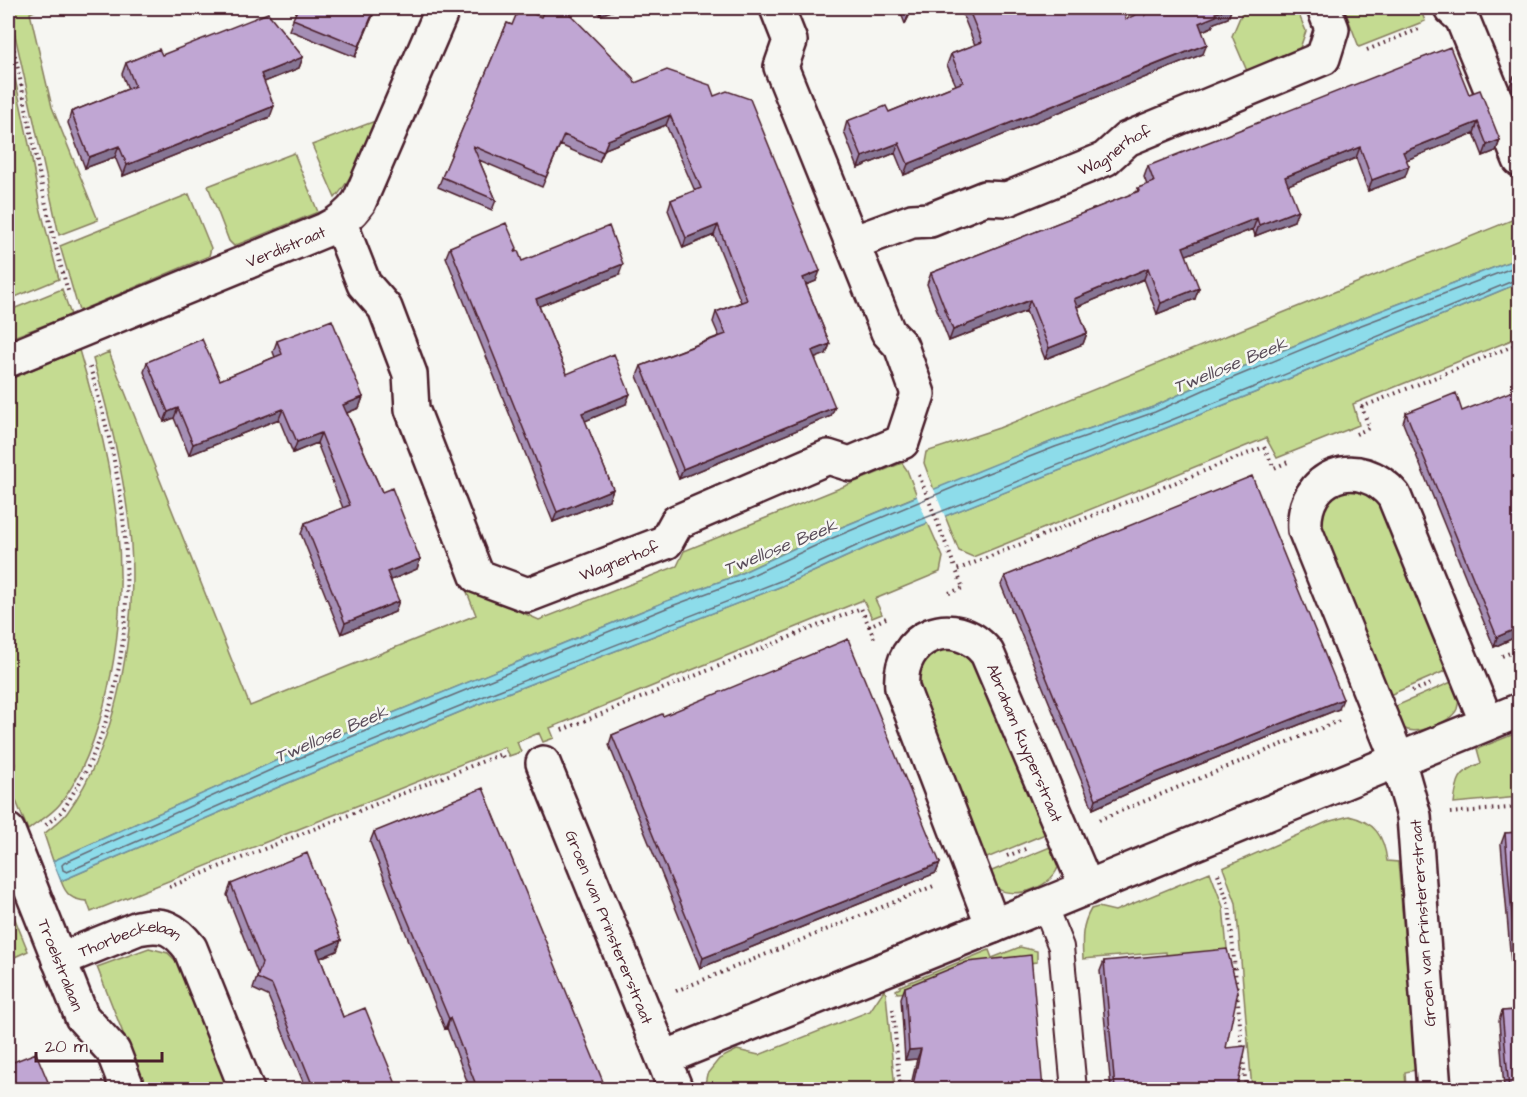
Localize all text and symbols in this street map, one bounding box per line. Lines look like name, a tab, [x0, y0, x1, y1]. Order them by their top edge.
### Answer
street label: Wagnerhof	[1075, 120, 1155, 181]
street label: Verdistraat	[243, 221, 330, 273]
water label: Twellose Beek	[1170, 331, 1292, 400]
water label: Twellose Beek	[720, 513, 842, 582]
street label: Wagnerhof	[576, 536, 662, 586]
street label: Abraham Kuyperstraat	[981, 661, 1068, 826]
water label: Twellose Beek	[271, 699, 392, 770]
street label: Groen van Prinstererstraat	[1405, 818, 1441, 1027]
street label: Groen van Prinstererstraat	[559, 827, 658, 1028]
street label: Troelstralaan	[32, 916, 88, 1014]
street label: Thorbeckelaan	[75, 916, 186, 963]
scale bar	[36, 1025, 162, 1063]
text: 20 m	[45, 1034, 88, 1059]

